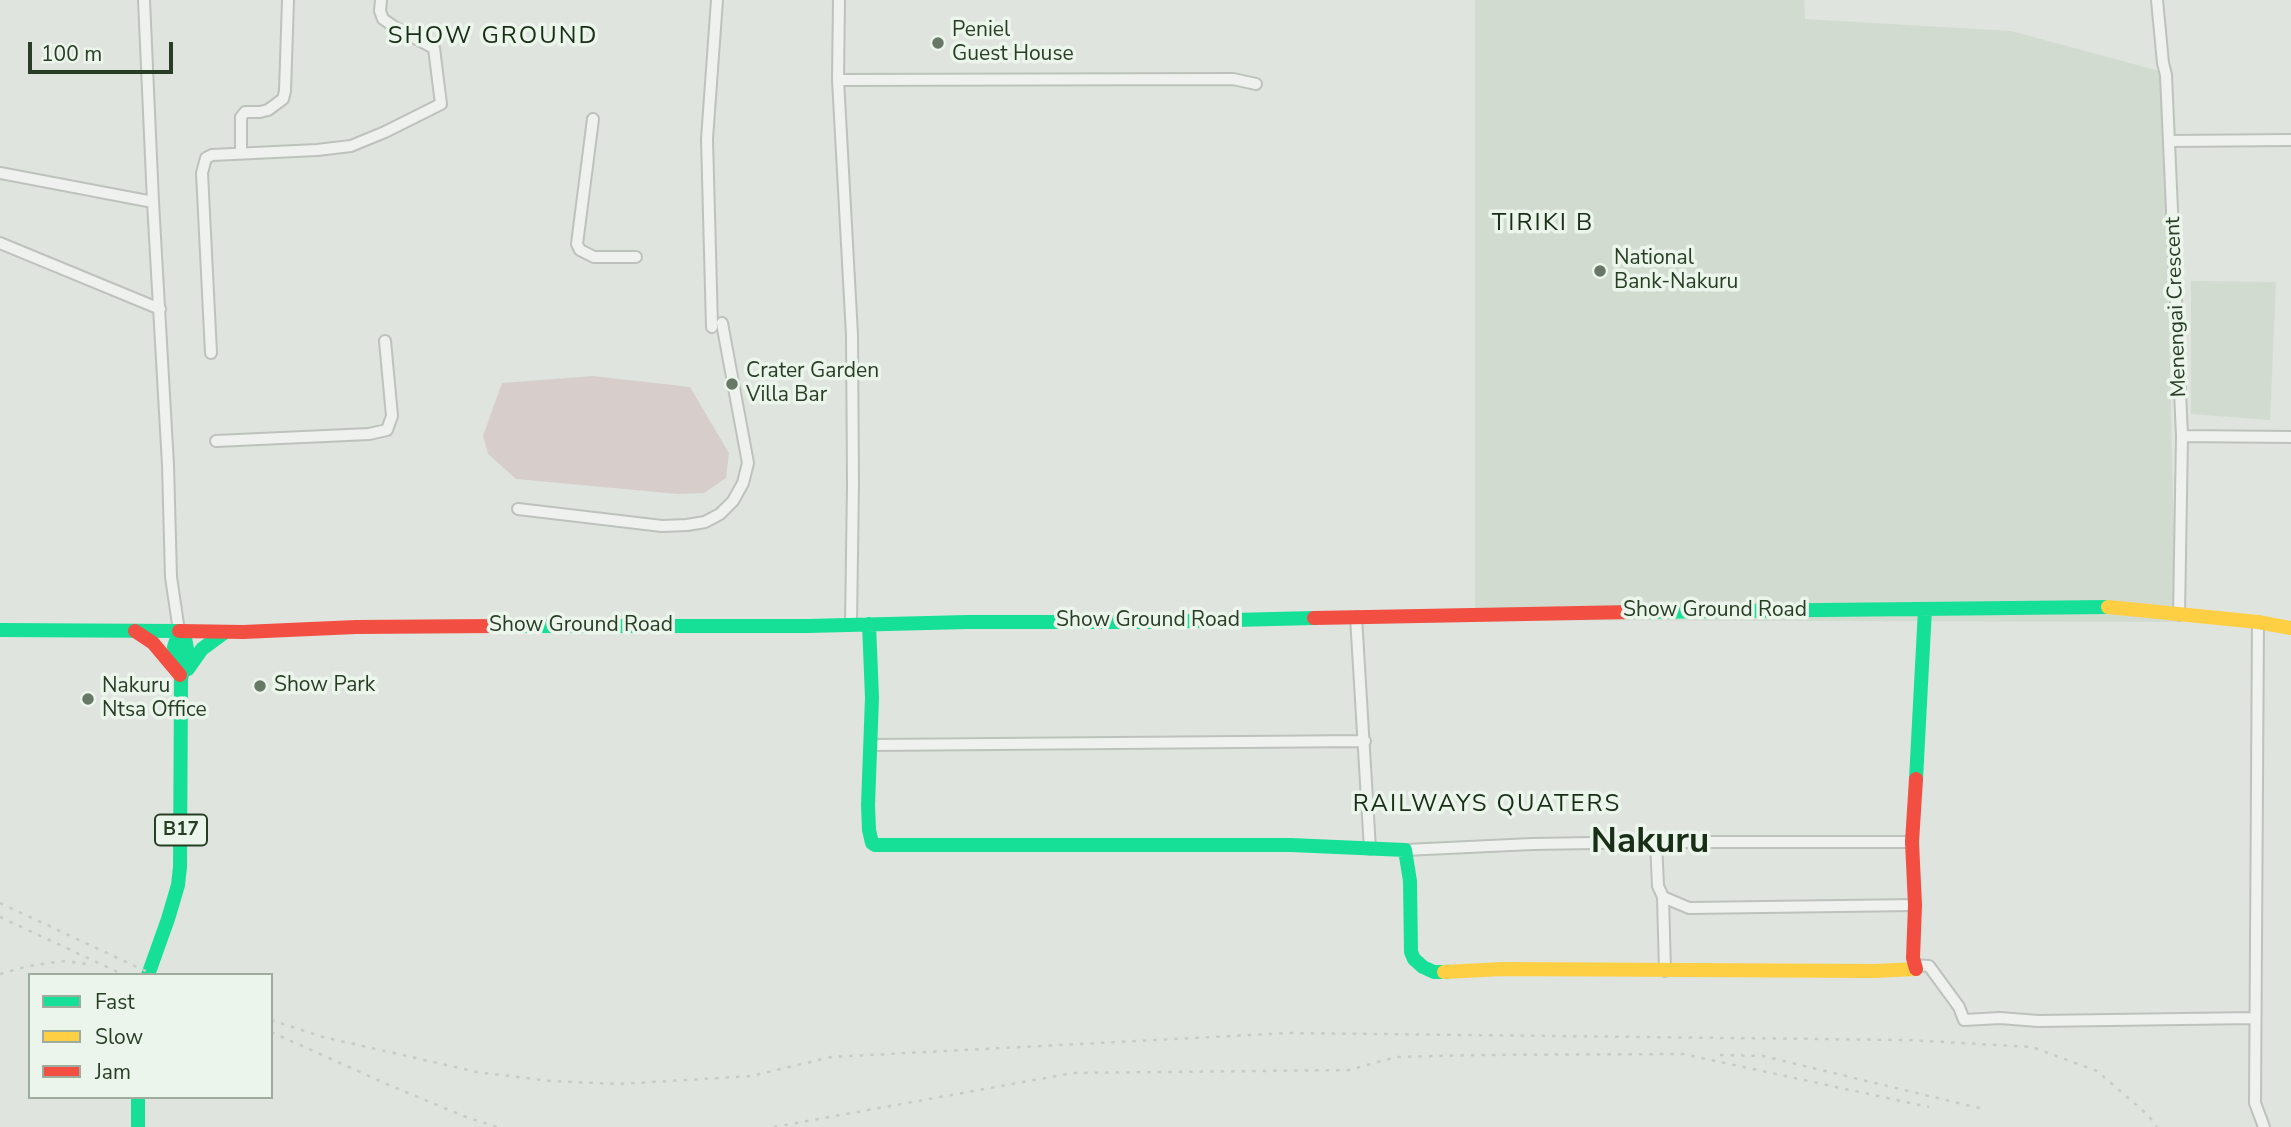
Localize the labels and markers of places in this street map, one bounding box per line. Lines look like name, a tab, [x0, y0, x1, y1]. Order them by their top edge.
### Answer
place label: Peniel Guest House	[952, 18, 1074, 68]
marker: Peniel Guest House	[930, 35, 946, 51]
place label: National Bank-Nakuru	[1614, 246, 1738, 296]
marker: National Bank-Nakuru	[1592, 263, 1608, 279]
place label: Crater Garden Villa Bar	[746, 359, 879, 409]
marker: Crater Garden Villa Bar	[724, 376, 740, 392]
place label: Show Park	[274, 673, 375, 699]
place label: Nakuru Ntsa Office	[102, 674, 207, 724]
marker: Show Park	[252, 678, 268, 694]
marker: Nakuru Ntsa Office	[80, 691, 96, 707]

